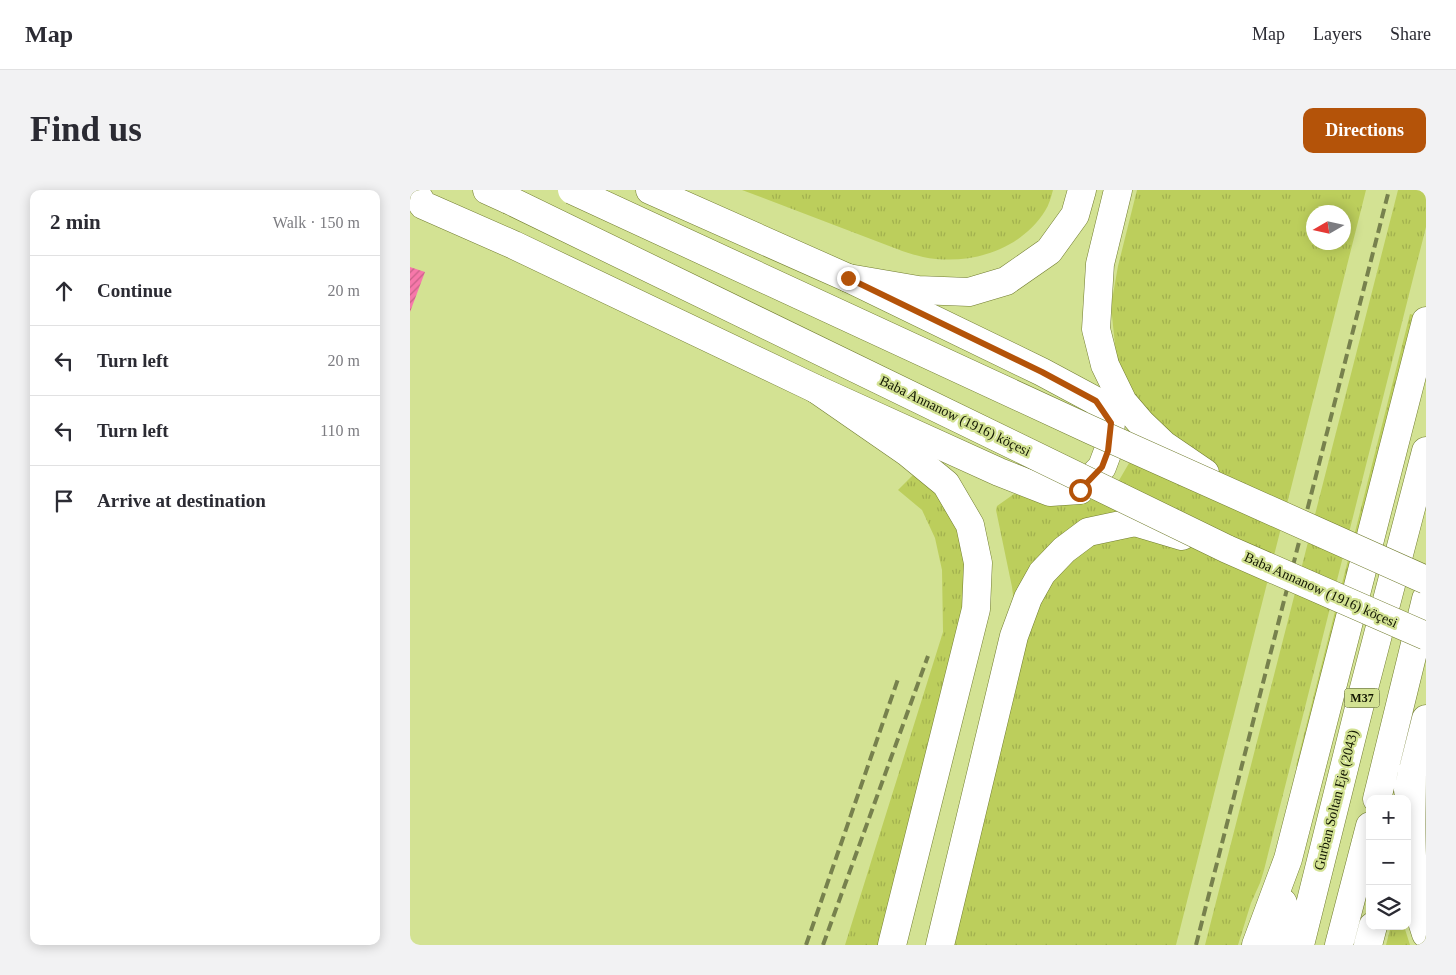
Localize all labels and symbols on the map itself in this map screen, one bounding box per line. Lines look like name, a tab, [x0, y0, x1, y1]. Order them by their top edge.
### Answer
north arrow	[1306, 205, 1351, 250]
route end	[837, 267, 860, 290]
street label: Baba Annanow (1916) köçesi	[877, 373, 1033, 460]
route start	[1069, 479, 1092, 502]
street label: Baba Annanow (1916) köçesi	[1242, 549, 1400, 632]
road number: M37	[1344, 688, 1380, 708]
street label: Gurban Soltan Eje (2043)	[1311, 728, 1362, 872]

